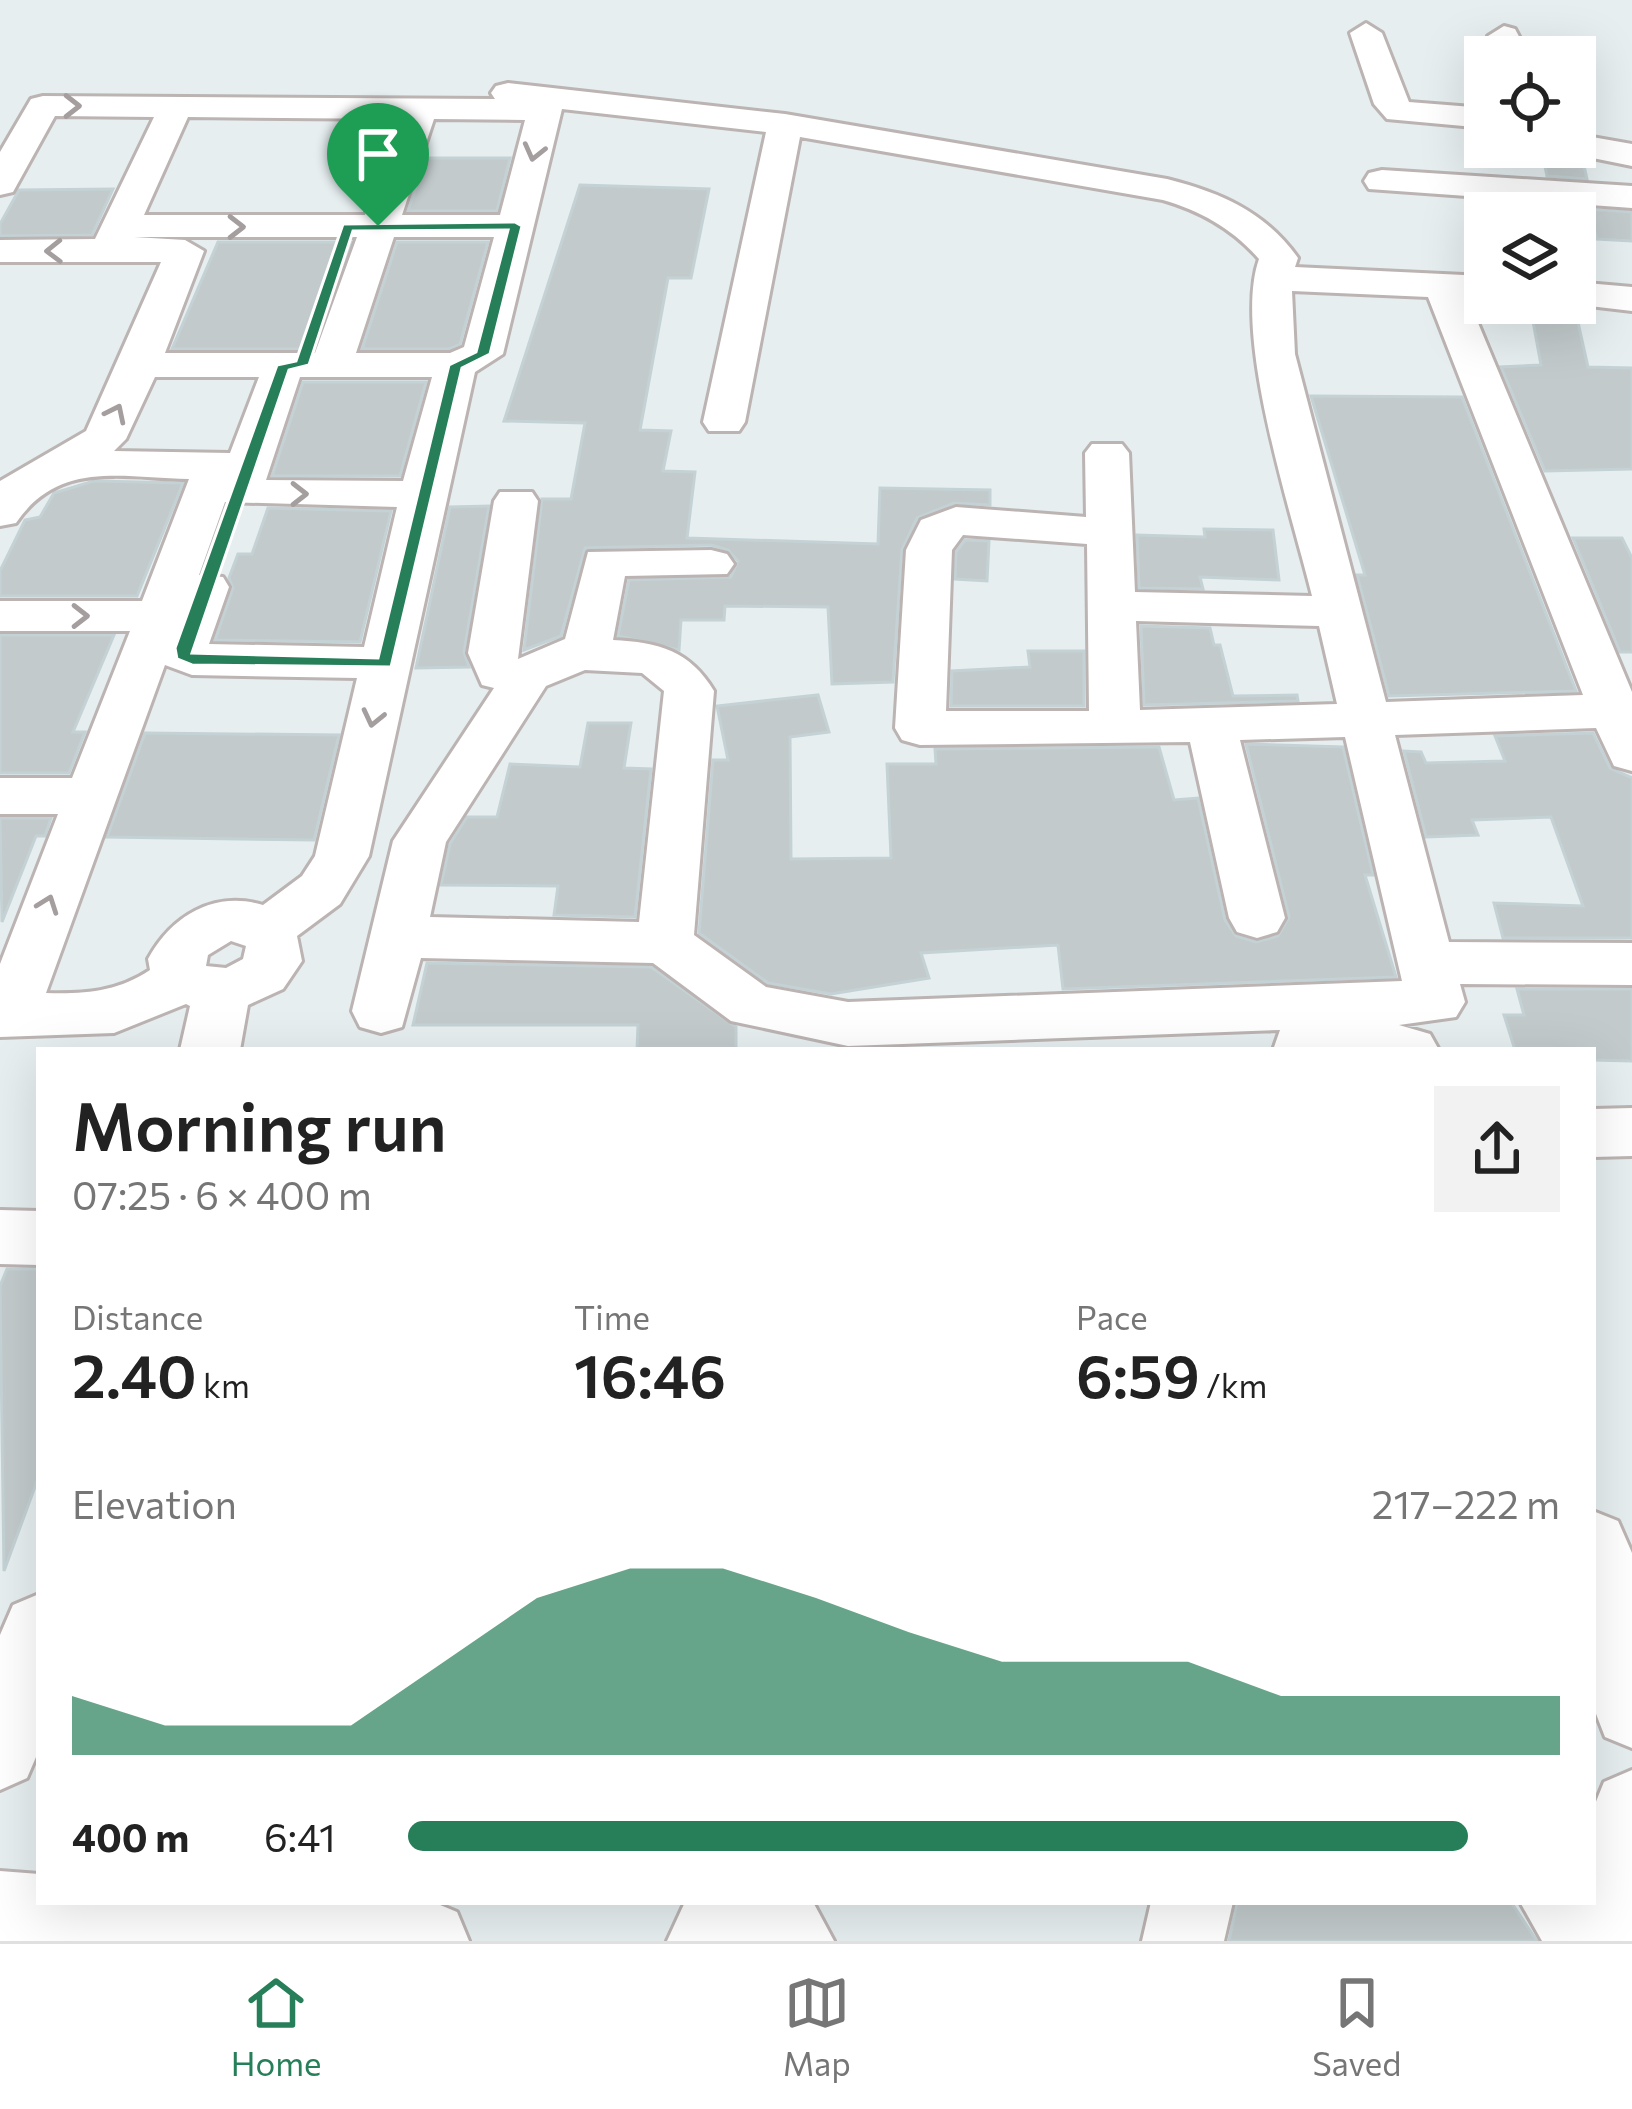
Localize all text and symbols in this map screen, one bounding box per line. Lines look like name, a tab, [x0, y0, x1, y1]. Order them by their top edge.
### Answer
map controls	[1464, 36, 1596, 324]
button: locate	[1464, 36, 1596, 168]
one-way arrow	[64, 93, 82, 119]
pin	[327, 103, 429, 226]
icon: arrive	[345, 121, 411, 187]
one-way arrow	[524, 141, 549, 161]
button: layers	[1464, 192, 1596, 324]
one-way arrow	[228, 214, 246, 240]
one-way arrow	[44, 237, 63, 263]
one-way arrow	[102, 404, 126, 425]
one-way arrow	[291, 481, 309, 507]
one-way arrow	[72, 603, 90, 629]
one-way arrow	[362, 707, 387, 727]
one-way arrow	[34, 895, 58, 916]
text: Morning run	[72, 1084, 447, 1165]
button: share	[1434, 1086, 1560, 1212]
text: 07:25 · 6 × 400 m	[72, 1170, 372, 1218]
text: Distance	[72, 1296, 203, 1337]
text: Time	[574, 1296, 650, 1337]
text: Pace	[1076, 1296, 1148, 1337]
text: 2.40	[72, 1337, 197, 1410]
text: 16:46	[574, 1337, 726, 1410]
text: 6:59	[1076, 1337, 1200, 1410]
text: km	[197, 1364, 250, 1405]
text: /km	[1200, 1364, 1267, 1405]
text: Elevation	[72, 1479, 237, 1527]
text: 217–222 m	[1372, 1479, 1560, 1527]
text: 400 m	[72, 1812, 189, 1860]
text: 6:41	[264, 1812, 336, 1860]
tab: Home	[231, 1970, 321, 2083]
tab: Map	[783, 1970, 851, 2083]
tab: Saved	[1312, 1970, 1401, 2083]

